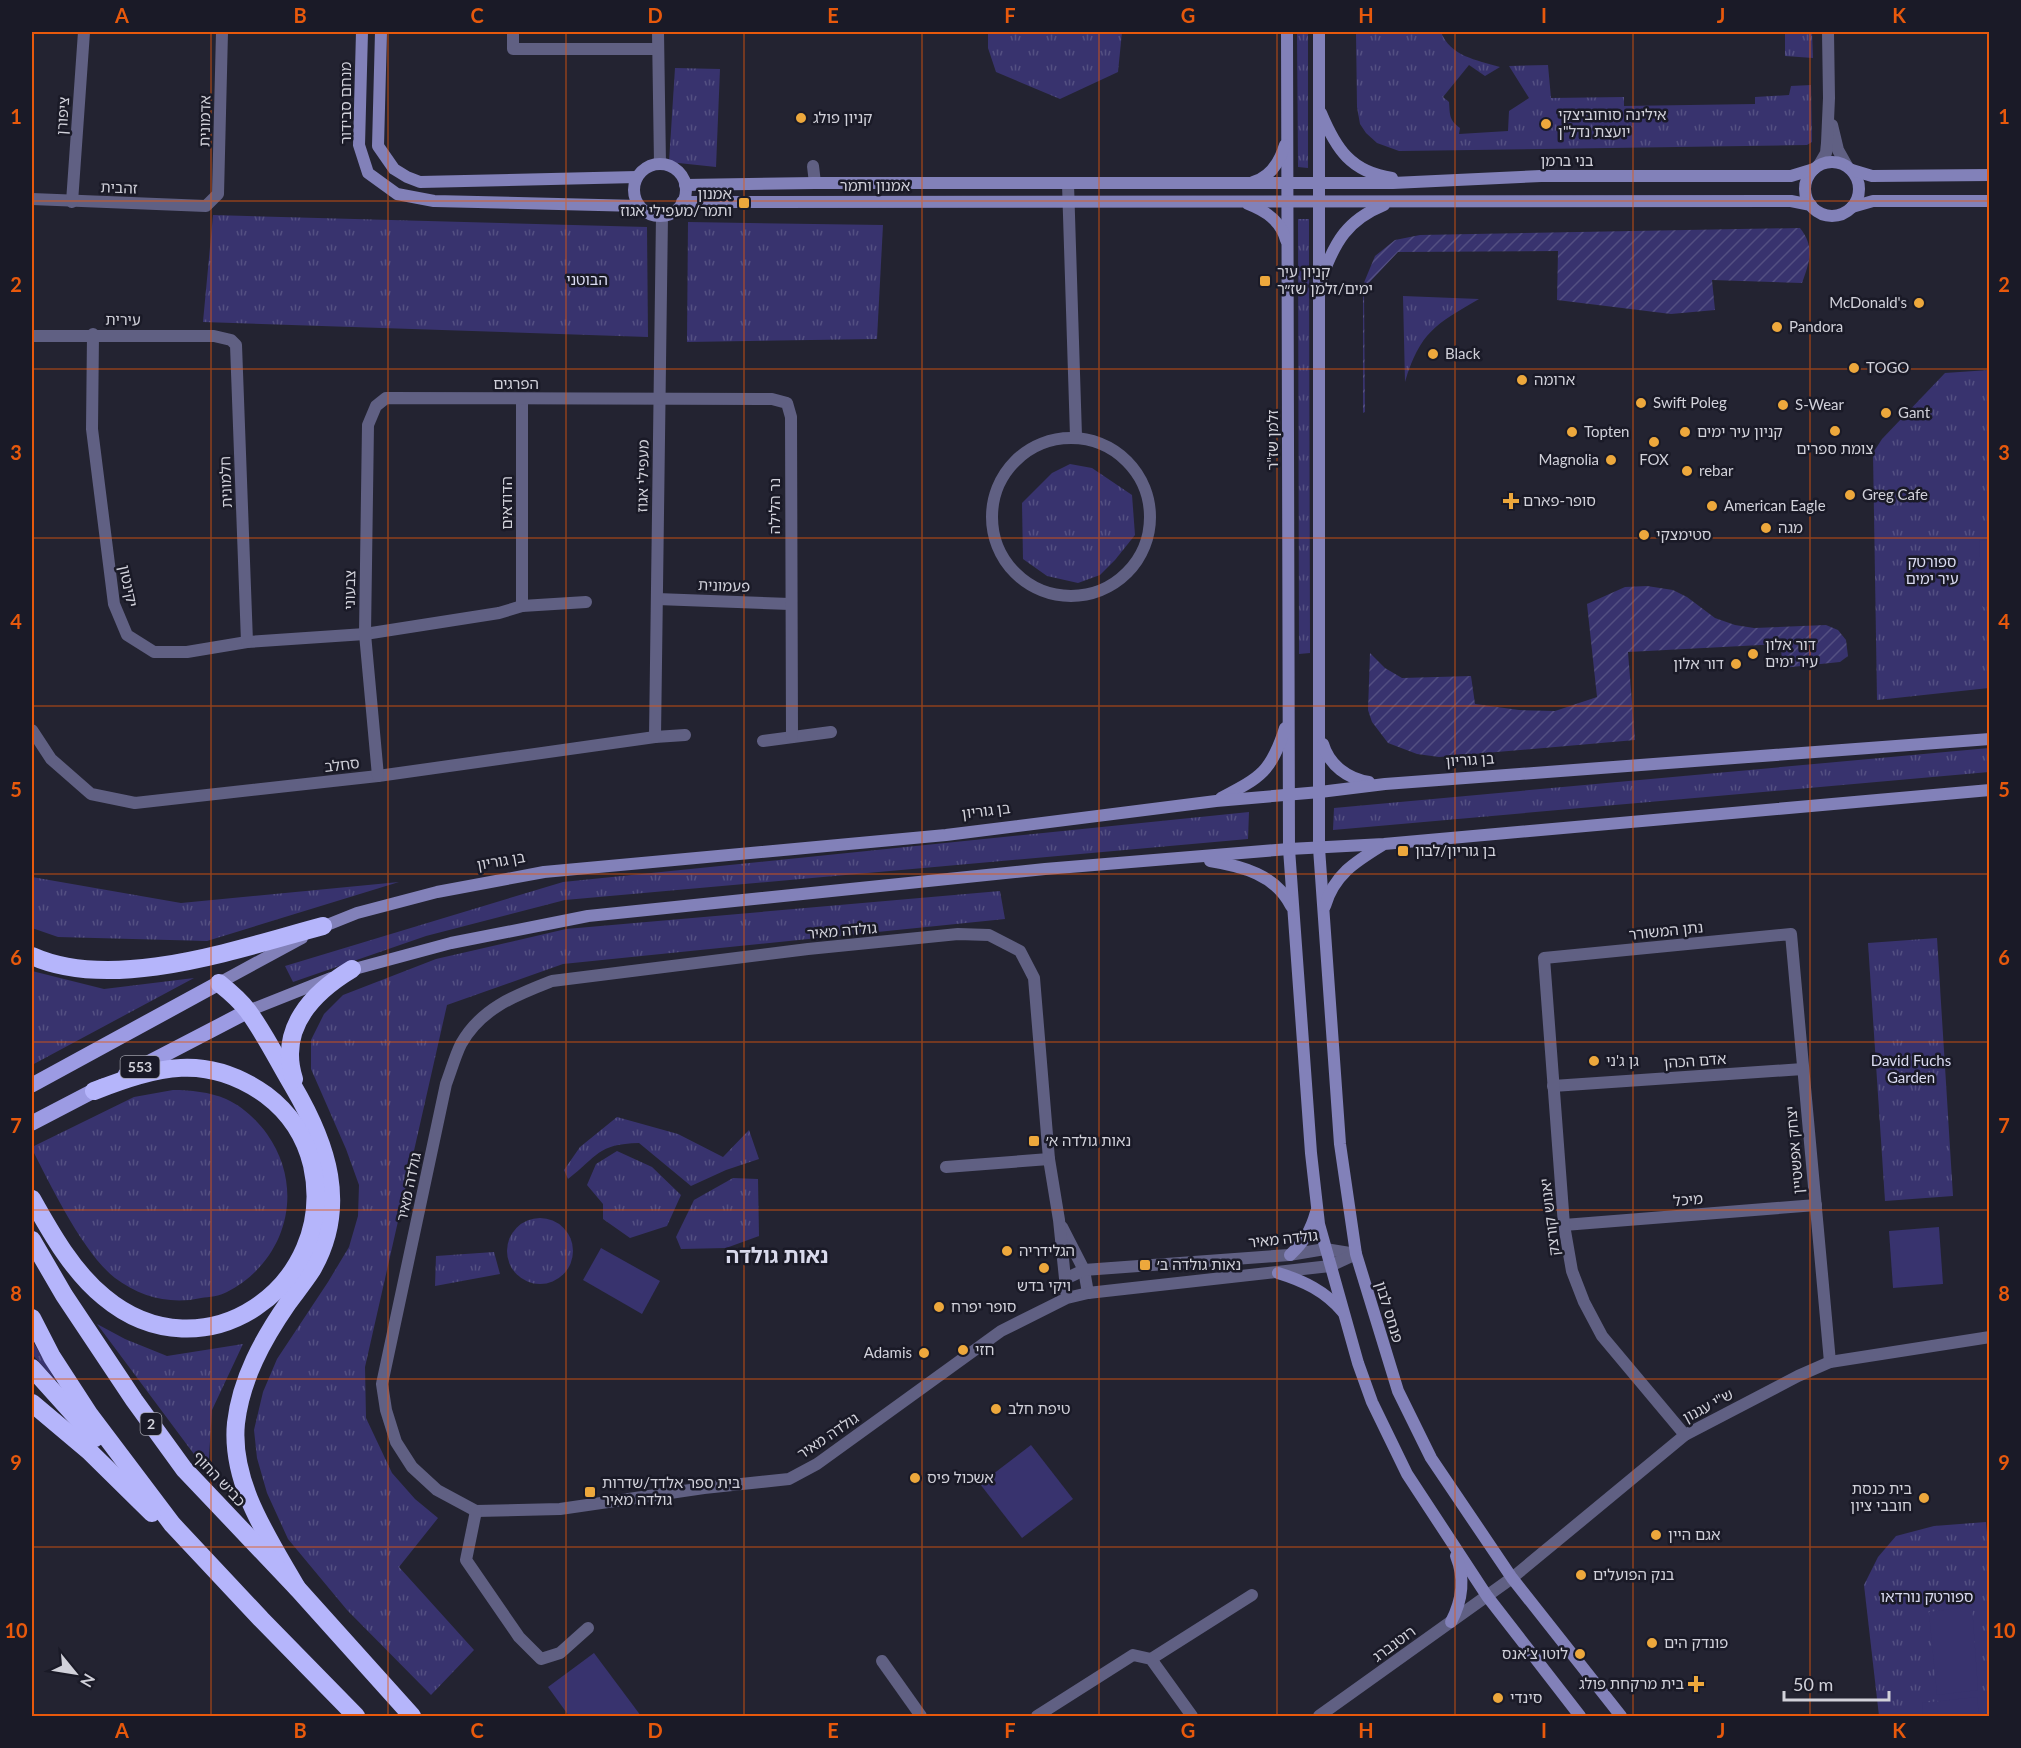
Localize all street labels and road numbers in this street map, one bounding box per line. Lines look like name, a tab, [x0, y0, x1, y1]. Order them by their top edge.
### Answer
street label: מנחם סבידור	[336, 62, 354, 144]
street label: אדמונית	[195, 95, 213, 147]
street label: ציפורן	[52, 96, 72, 136]
street label: בני ברמן	[1540, 151, 1594, 169]
street label: אמנון ותמר	[840, 176, 910, 194]
street label: זהבית	[100, 177, 138, 197]
street label: עירית	[105, 310, 141, 328]
street label: הפרגים	[493, 374, 539, 392]
street label: זלמן שז"ר	[1263, 410, 1281, 470]
street label: מעפילי אגוז	[632, 439, 652, 513]
street label: חלמונית	[215, 456, 235, 508]
street label: הדודאים	[497, 476, 515, 530]
street label: נר הלילה	[765, 478, 783, 534]
street label: יקינטון	[116, 563, 142, 609]
street label: צבעוני	[340, 570, 358, 610]
street label: פעמונית	[698, 575, 750, 595]
street label: בן גוריון	[1445, 748, 1495, 770]
street label: סחלב	[323, 753, 361, 775]
street label: בן גוריון	[960, 798, 1012, 822]
street label: בן גוריון	[475, 847, 527, 873]
street label: נתן המשורר	[1628, 917, 1704, 943]
street label: גולדה מאיר	[806, 918, 878, 942]
street label: אדם הכהן	[1663, 1049, 1727, 1071]
road number: 553	[120, 1056, 160, 1078]
street label: יצחק אפשטיין	[1781, 1105, 1807, 1195]
street label: גולדה מאיר	[392, 1150, 424, 1223]
street label: יאנוש קורצק	[1535, 1177, 1563, 1257]
street label: מיכל	[1672, 1189, 1704, 1209]
street label: גולדה מאיר	[1247, 1225, 1319, 1251]
street label: פנחס לבון	[1372, 1279, 1408, 1345]
street label: ש"י עגנון	[1679, 1384, 1736, 1426]
street label: גולדה מאיר	[793, 1408, 862, 1462]
road number: 2	[140, 1413, 162, 1435]
street label: כביש החוף	[190, 1447, 250, 1510]
street label: רוטנברג	[1368, 1622, 1419, 1665]

